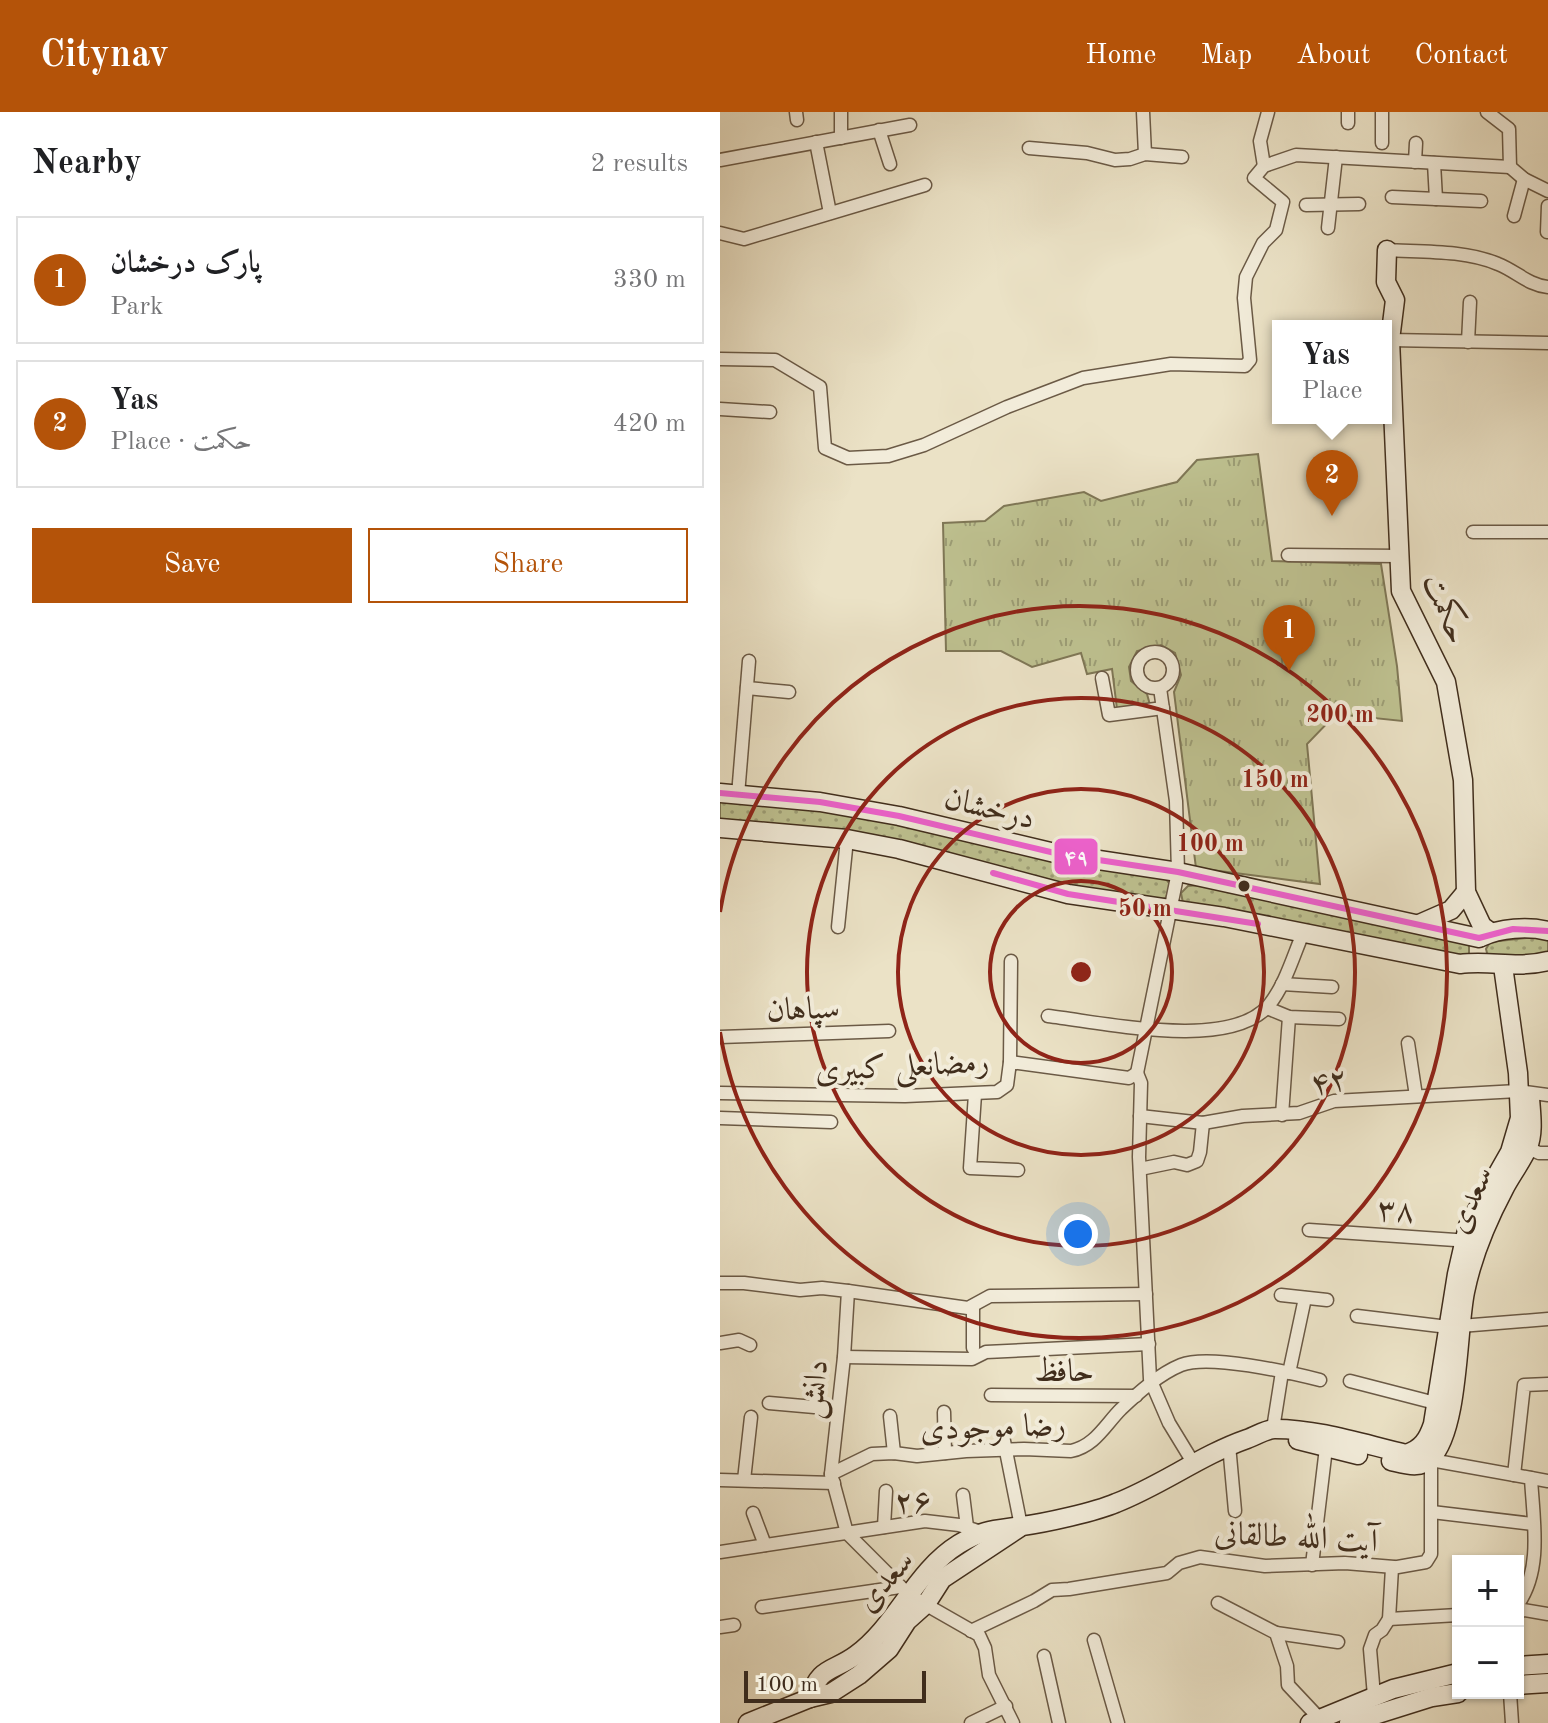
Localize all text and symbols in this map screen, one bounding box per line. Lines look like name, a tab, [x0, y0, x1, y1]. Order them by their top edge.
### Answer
text: Citynav	[40, 37, 169, 75]
text: Home	[1085, 42, 1156, 70]
text: Map	[1200, 42, 1252, 70]
text: About	[1296, 42, 1371, 70]
text: Contact	[1415, 42, 1508, 70]
text: Nearby	[32, 147, 142, 181]
text: 2 results	[590, 151, 688, 177]
text: پارک درخشان	[110, 249, 261, 279]
text: 1	[52, 267, 68, 293]
text: 330 m	[613, 267, 686, 293]
text: Park	[110, 294, 164, 320]
popup	[1272, 320, 1392, 424]
text: Yas	[1302, 341, 1350, 371]
text: Place	[1302, 378, 1362, 404]
text: Yas	[110, 386, 158, 416]
text: 2	[52, 411, 68, 437]
text: 420 m	[613, 411, 686, 437]
text: Place · حکمت	[110, 429, 252, 455]
pin: 2	[1306, 450, 1358, 516]
button: Save	[32, 528, 352, 603]
button: Share	[368, 528, 688, 603]
street label: حکمت	[1416, 568, 1476, 649]
pin: 1	[1263, 605, 1315, 671]
text: 200 m	[1306, 704, 1374, 728]
text: 150 m	[1241, 768, 1309, 793]
street label: درخشان	[941, 783, 1038, 837]
text: 100 m	[1176, 833, 1244, 857]
line badge: ۴۹	[1053, 837, 1099, 876]
text: ۴۹	[1063, 847, 1089, 869]
unlabelled marker	[1236, 878, 1252, 894]
text: 50 m	[1118, 897, 1172, 922]
centre of rings	[1067, 958, 1095, 986]
street label: سپاهان	[766, 994, 840, 1031]
street label: رمضانعلی کبیری	[814, 1046, 990, 1094]
street label: ۴۲	[1308, 1064, 1351, 1102]
street label: سعدی	[1443, 1162, 1500, 1238]
street label: ۳۸	[1376, 1195, 1415, 1229]
your location	[1058, 1214, 1098, 1254]
street label: حافظ	[1034, 1356, 1094, 1389]
street label: دانش	[796, 1358, 838, 1421]
street label: رضا موجودی	[920, 1410, 1067, 1449]
street label: ۲۶	[894, 1486, 933, 1520]
street label: آیت الله طالقانی	[1213, 1507, 1382, 1560]
street label: سعدی	[851, 1545, 921, 1619]
map controls	[1452, 1555, 1524, 1699]
button: +	[1452, 1555, 1524, 1627]
button: −	[1452, 1627, 1524, 1699]
scale bar	[744, 1667, 926, 1703]
text: 100 m	[756, 1674, 818, 1696]

